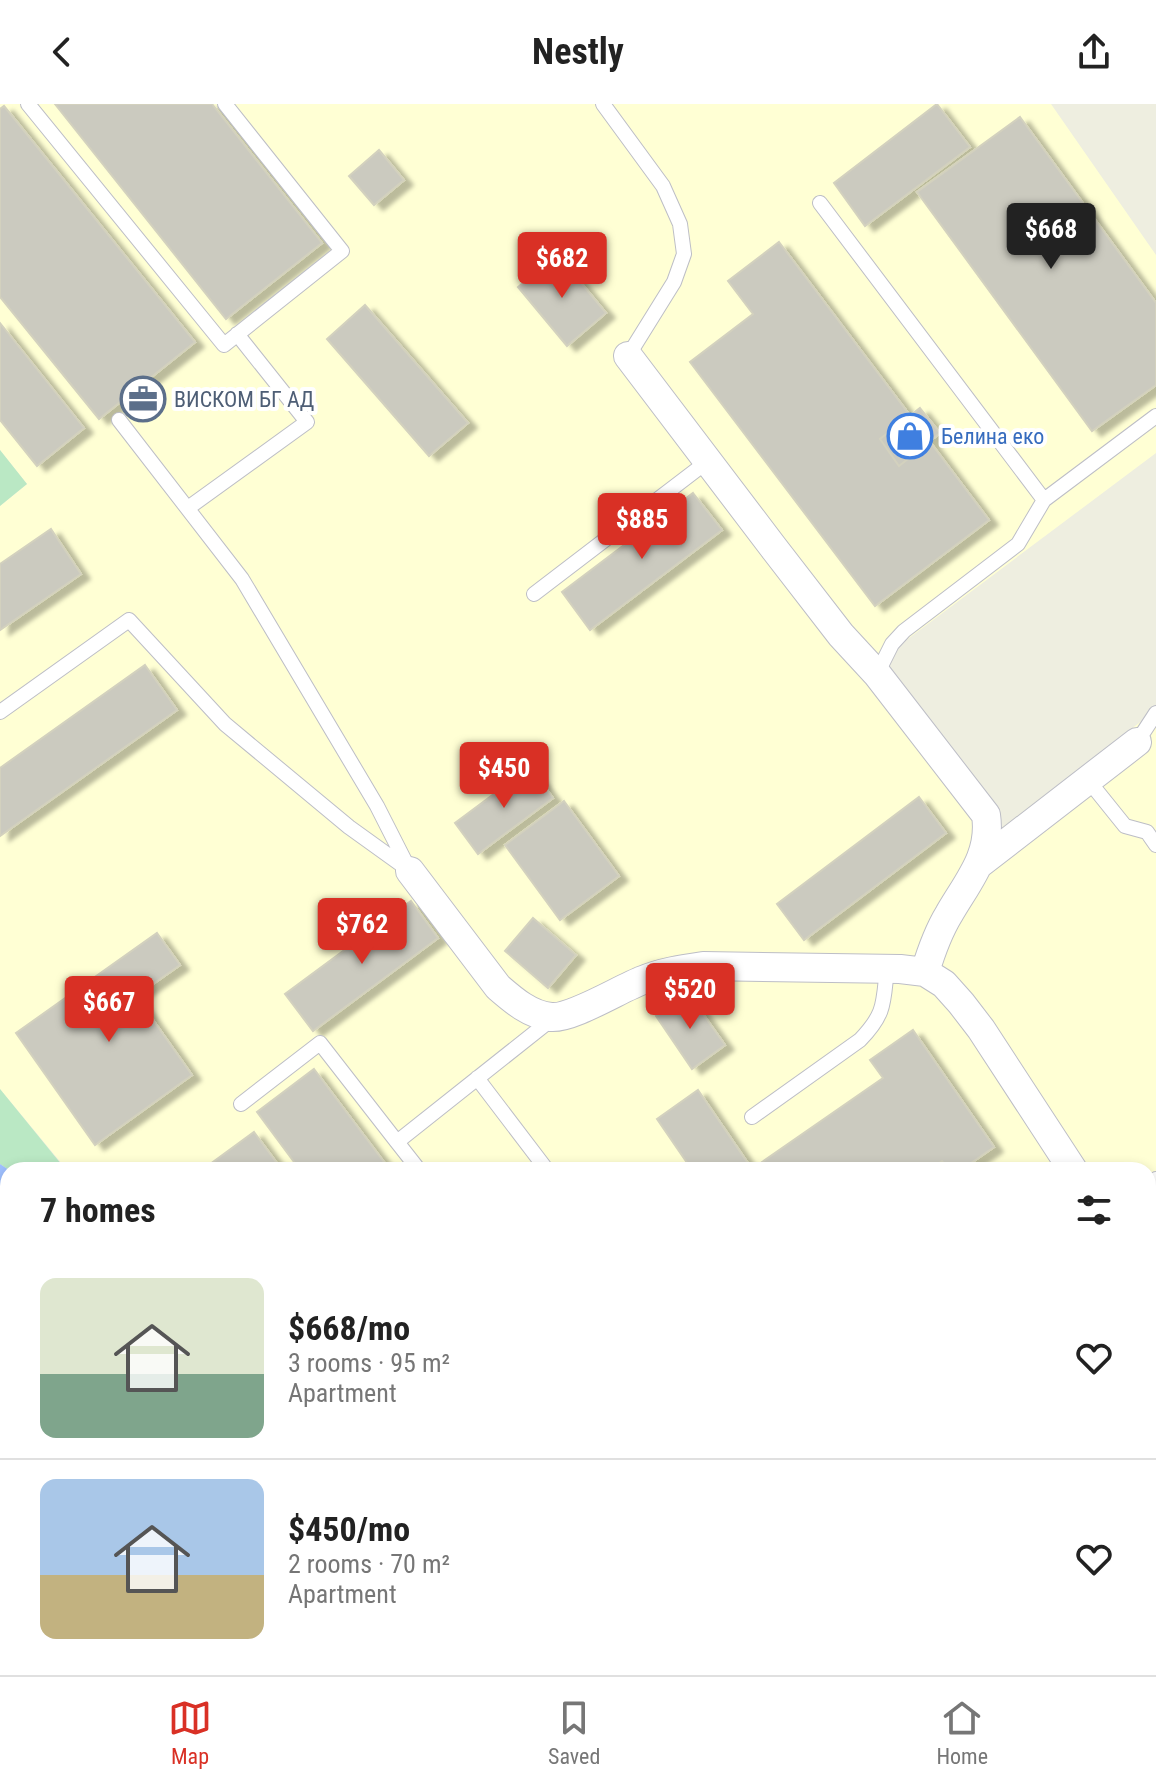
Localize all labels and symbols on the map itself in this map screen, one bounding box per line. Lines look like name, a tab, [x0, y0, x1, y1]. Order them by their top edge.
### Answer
pin: $668	[1004, 203, 1098, 271]
pin: $682	[515, 232, 609, 300]
office icon: ВИСКОМ БГ АД	[119, 375, 167, 423]
place label: ВИСКОМ БГ АД	[174, 387, 314, 412]
shop icon: Белина еко	[886, 412, 934, 460]
place label: Белина еко	[941, 424, 1044, 449]
pin: $885	[595, 493, 689, 561]
pin: $450	[457, 742, 551, 810]
pin: $762	[315, 898, 409, 966]
pin: $520	[643, 963, 737, 1031]
pin: $667	[62, 976, 156, 1044]

